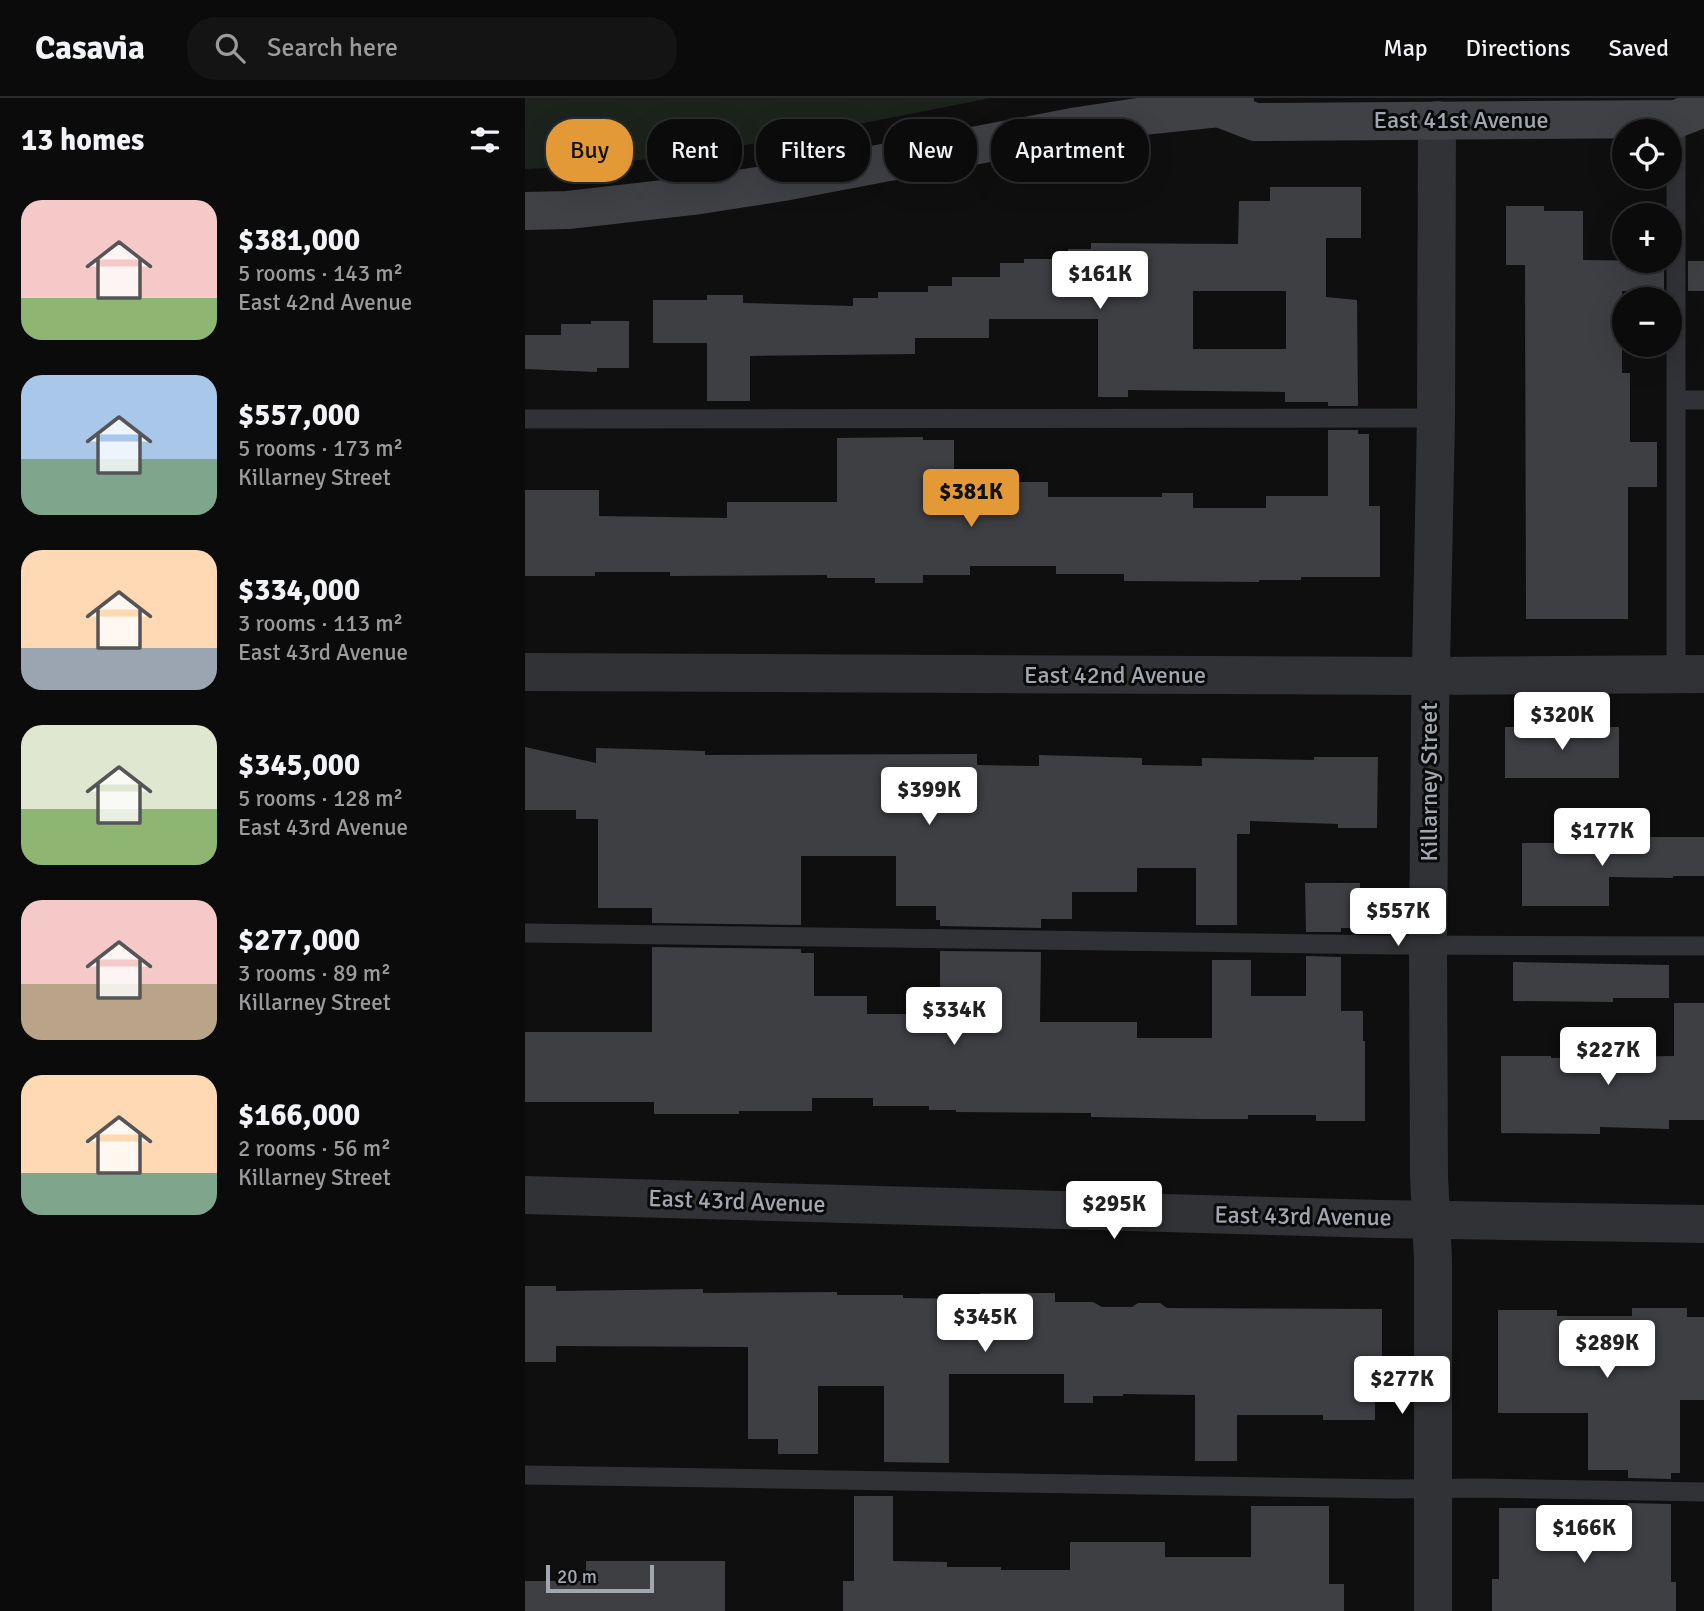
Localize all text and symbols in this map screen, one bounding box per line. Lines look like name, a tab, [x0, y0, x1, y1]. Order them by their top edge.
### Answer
search box	[187, 17, 677, 80]
text: Casavia	[35, 28, 145, 69]
icon: search	[211, 29, 249, 67]
text: Search here	[267, 32, 398, 64]
text: Map	[1383, 33, 1428, 63]
text: Directions	[1466, 33, 1571, 63]
text: Saved	[1609, 33, 1669, 63]
street label: East 41st Avenue	[1374, 105, 1548, 135]
chip: Buy	[546, 119, 633, 182]
chip: Rent	[647, 119, 742, 182]
chip: Filters	[756, 119, 870, 182]
chip: New	[884, 119, 977, 182]
chip: Apartment	[991, 119, 1149, 182]
map controls	[1612, 119, 1682, 357]
button: locate	[1612, 119, 1682, 189]
icon: filters	[466, 121, 504, 159]
text: 13 homes	[21, 122, 144, 159]
button: +	[1612, 203, 1682, 273]
text: $381,000	[238, 222, 360, 259]
icon: home	[77, 228, 161, 312]
pin: $161K	[1051, 252, 1149, 311]
text: 5 rooms · 143 m²	[238, 259, 403, 288]
text: $161K	[1068, 259, 1132, 288]
button: −	[1612, 287, 1682, 357]
text: East 42nd Avenue	[238, 288, 412, 317]
text: $557,000	[238, 397, 360, 434]
icon: home	[77, 403, 161, 487]
text: 5 rooms · 173 m²	[238, 434, 403, 463]
text: Killarney Street	[238, 463, 391, 492]
pin: $381K	[922, 470, 1020, 529]
text: $381K	[939, 477, 1003, 506]
text: $334,000	[238, 572, 360, 609]
icon: home	[77, 578, 161, 662]
text: 3 rooms · 113 m²	[238, 609, 403, 638]
text: East 43rd Avenue	[238, 638, 408, 667]
street label: East 42nd Avenue	[1024, 660, 1206, 690]
pin: $320K	[1513, 692, 1611, 752]
text: $320K	[1530, 700, 1594, 729]
street label: Killarney Street	[1414, 702, 1444, 862]
text: $345,000	[238, 747, 360, 784]
icon: home	[77, 753, 161, 837]
pin: $399K	[880, 768, 978, 827]
text: $399K	[897, 775, 961, 804]
text: 5 rooms · 128 m²	[238, 784, 403, 813]
pin: $177K	[1553, 808, 1651, 868]
text: East 43rd Avenue	[238, 813, 408, 842]
text: $177K	[1570, 816, 1634, 845]
pin: $557K	[1349, 888, 1447, 948]
text: $557K	[1366, 896, 1430, 925]
text: $277,000	[238, 922, 360, 959]
icon: home	[77, 928, 161, 1012]
text: 3 rooms · 89 m²	[238, 959, 391, 988]
text: Killarney Street	[238, 988, 391, 1017]
pin: $334K	[905, 988, 1003, 1047]
text: $334K	[922, 995, 986, 1024]
pin: $227K	[1559, 1028, 1657, 1087]
text: $227K	[1576, 1035, 1640, 1064]
text: $166,000	[238, 1097, 360, 1134]
icon: home	[77, 1103, 161, 1187]
text: 2 rooms · 56 m²	[238, 1134, 391, 1163]
text: Killarney Street	[238, 1163, 391, 1192]
pin: $295K	[1065, 1182, 1163, 1241]
street label: East 43rd Avenue	[648, 1183, 826, 1219]
text: $295K	[1082, 1189, 1146, 1218]
street label: East 43rd Avenue	[1214, 1199, 1392, 1233]
pin: $345K	[936, 1294, 1034, 1354]
text: $345K	[953, 1302, 1017, 1331]
pin: $289K	[1558, 1320, 1656, 1380]
text: $289K	[1575, 1328, 1639, 1357]
pin: $277K	[1353, 1356, 1451, 1416]
text: $277K	[1370, 1364, 1434, 1393]
pin: $166K	[1535, 1506, 1633, 1565]
text: $166K	[1552, 1513, 1616, 1542]
scale bar	[546, 1562, 655, 1594]
text: 20 m	[557, 1565, 597, 1589]

